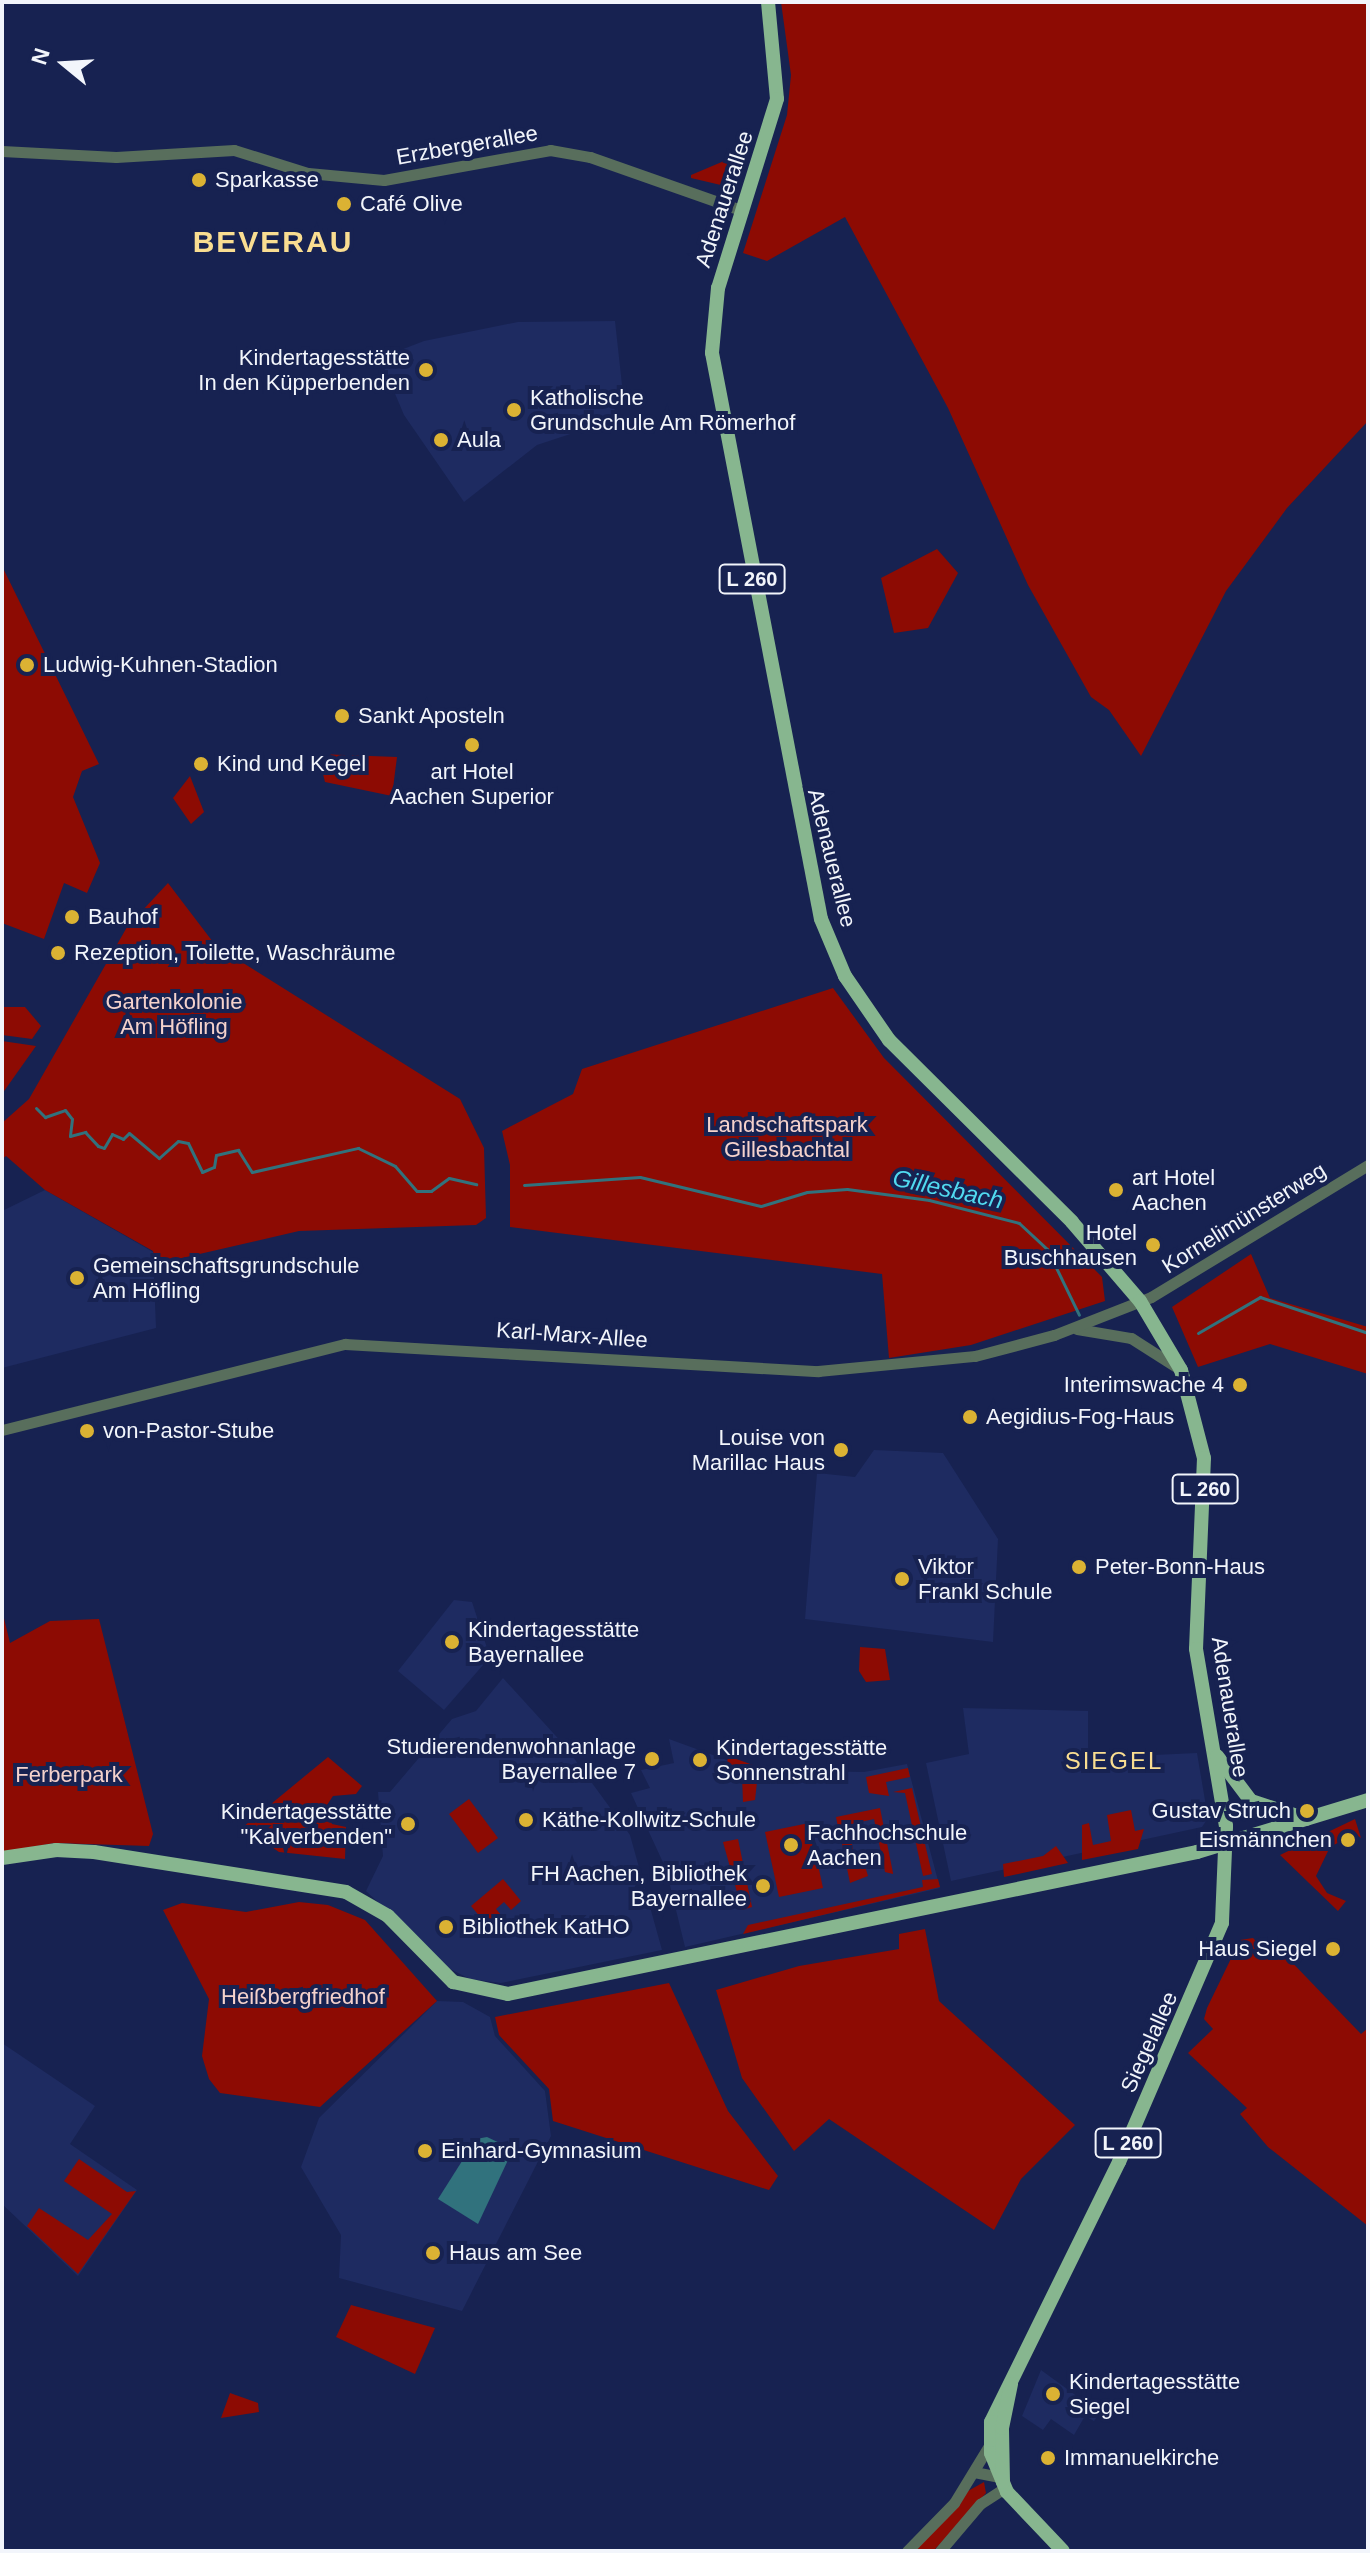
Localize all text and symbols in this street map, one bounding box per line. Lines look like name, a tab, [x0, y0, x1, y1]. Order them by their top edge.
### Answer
north arrow	[24, 24, 104, 104]
text: N	[26, 45, 55, 68]
street label: Erzbergerallee	[394, 120, 540, 170]
street label: Adenauerallee	[690, 127, 758, 271]
place label: Sparkasse	[215, 167, 319, 193]
marker: Sparkasse	[190, 171, 208, 189]
place label: Café Olive	[360, 191, 463, 217]
marker: Café Olive	[335, 195, 353, 213]
district label: BEVERAU	[193, 224, 353, 260]
place label: Kindertagesstätte In den Küpperbenden	[198, 344, 410, 396]
marker: Kindertagesstätte In den Küpperbenden	[417, 361, 435, 379]
place label: Katholische Grundschule Am Römerhof	[530, 384, 797, 436]
marker: Katholische Grundschule Am Römerhof	[505, 401, 523, 419]
place label: Aula	[457, 427, 501, 453]
marker: Aula	[432, 431, 450, 449]
road number: L 260	[718, 563, 786, 595]
place label: Ludwig-Kuhnen-Stadion	[43, 652, 278, 678]
marker: Ludwig-Kuhnen-Stadion	[18, 656, 36, 674]
place label: Sankt Aposteln	[358, 703, 506, 729]
marker: Sankt Aposteln	[333, 707, 351, 725]
marker: art Hotel Aachen Superior	[463, 736, 481, 754]
place label: Kind und Kegel	[217, 751, 366, 777]
marker: Kind und Kegel	[192, 755, 210, 773]
place label: art Hotel Aachen Superior	[390, 758, 554, 810]
street label: Adenauerallee	[802, 786, 862, 930]
place label: Bauhof	[88, 904, 158, 930]
marker: Bauhof	[63, 908, 81, 926]
place label: Rezeption, Toilette, Waschräume	[74, 940, 396, 966]
marker: Rezeption, Toilette, Waschräume	[49, 944, 67, 962]
park label: Gartenkolonie Am Höfling	[106, 988, 242, 1040]
park label: Landschaftspark Gillesbachtal	[706, 1111, 868, 1162]
street label: Kornelimünsterweg	[1157, 1157, 1331, 1279]
water label: Gillesbach	[890, 1163, 1006, 1215]
place label: art Hotel Aachen	[1132, 1164, 1215, 1216]
marker: art Hotel Aachen	[1107, 1181, 1125, 1199]
place label: Hotel Buschhausen	[1004, 1219, 1137, 1270]
marker: Hotel Buschhausen	[1144, 1236, 1162, 1254]
place label: Gemeinschaftsgrundschule Am Höfling	[93, 1252, 360, 1304]
marker: Gemeinschaftsgrundschule Am Höfling	[68, 1269, 86, 1287]
street label: Karl-Marx-Allee	[495, 1317, 649, 1353]
place label: Interimswache 4	[1064, 1372, 1224, 1398]
marker: Interimswache 4	[1231, 1376, 1249, 1394]
place label: Aegidius-Fog-Haus	[986, 1404, 1174, 1430]
marker: Aegidius-Fog-Haus	[961, 1408, 979, 1426]
place label: von-Pastor-Stube	[103, 1418, 274, 1444]
marker: von-Pastor-Stube	[78, 1422, 96, 1440]
place label: Louise von Marillac Haus	[692, 1424, 825, 1476]
marker: Louise von Marillac Haus	[832, 1441, 850, 1459]
road number: L 260	[1171, 1473, 1239, 1505]
place label: Viktor Frankl Schule	[918, 1553, 1053, 1604]
place label: Peter-Bonn-Haus	[1095, 1554, 1265, 1580]
marker: Peter-Bonn-Haus	[1070, 1558, 1088, 1576]
marker: Viktor Frankl Schule	[893, 1570, 911, 1588]
place label: Kindertagesstätte Bayernallee	[468, 1616, 639, 1668]
marker: Kindertagesstätte Bayernallee	[443, 1633, 461, 1651]
street label: Adenauerallee	[1206, 1635, 1254, 1779]
place label: Studierendenwohnanlage Bayernallee 7	[386, 1733, 636, 1784]
place label: Kindertagesstätte Sonnenstrahl	[716, 1734, 887, 1786]
district label: SIEGEL	[1065, 1747, 1163, 1775]
marker: Studierendenwohnanlage Bayernallee 7	[643, 1750, 661, 1768]
marker: Kindertagesstätte Sonnenstrahl	[691, 1751, 709, 1769]
park label: Ferberpark	[15, 1762, 123, 1788]
place label: Kindertagesstätte "Kalverbenden"	[221, 1798, 392, 1850]
place label: Gustav Struch	[1152, 1798, 1291, 1824]
marker: Gustav Struch	[1298, 1802, 1316, 1820]
place label: Käthe-Kollwitz-Schule	[542, 1807, 756, 1833]
marker: Käthe-Kollwitz-Schule	[517, 1811, 535, 1829]
marker: Kindertagesstätte "Kalverbenden"	[399, 1815, 417, 1833]
place label: Fachhochschule Aachen	[807, 1819, 967, 1870]
place label: Eismännchen	[1199, 1827, 1332, 1853]
marker: Eismännchen	[1339, 1831, 1357, 1849]
marker: Fachhochschule Aachen	[782, 1836, 800, 1854]
place label: FH Aachen, Bibliothek Bayernallee	[529, 1860, 747, 1912]
marker: FH Aachen, Bibliothek Bayernallee	[754, 1877, 772, 1895]
place label: Bibliothek KatHO	[462, 1914, 630, 1940]
marker: Bibliothek KatHO	[437, 1918, 455, 1936]
place label: Haus Siegel	[1198, 1936, 1317, 1962]
marker: Haus Siegel	[1324, 1940, 1342, 1958]
park label: Heißbergfriedhof	[221, 1984, 385, 2010]
street label: Siegelallee	[1115, 1987, 1183, 2097]
road number: L 260	[1094, 2127, 1162, 2159]
place label: Einhard-Gymnasium	[441, 2138, 642, 2164]
marker: Einhard-Gymnasium	[416, 2142, 434, 2160]
place label: Haus am See	[449, 2240, 582, 2266]
marker: Haus am See	[424, 2244, 442, 2262]
place label: Kindertagesstätte Siegel	[1069, 2368, 1240, 2420]
marker: Kindertagesstätte Siegel	[1044, 2385, 1062, 2403]
place label: Immanuelkirche	[1064, 2445, 1219, 2471]
marker: Immanuelkirche	[1039, 2449, 1057, 2467]

